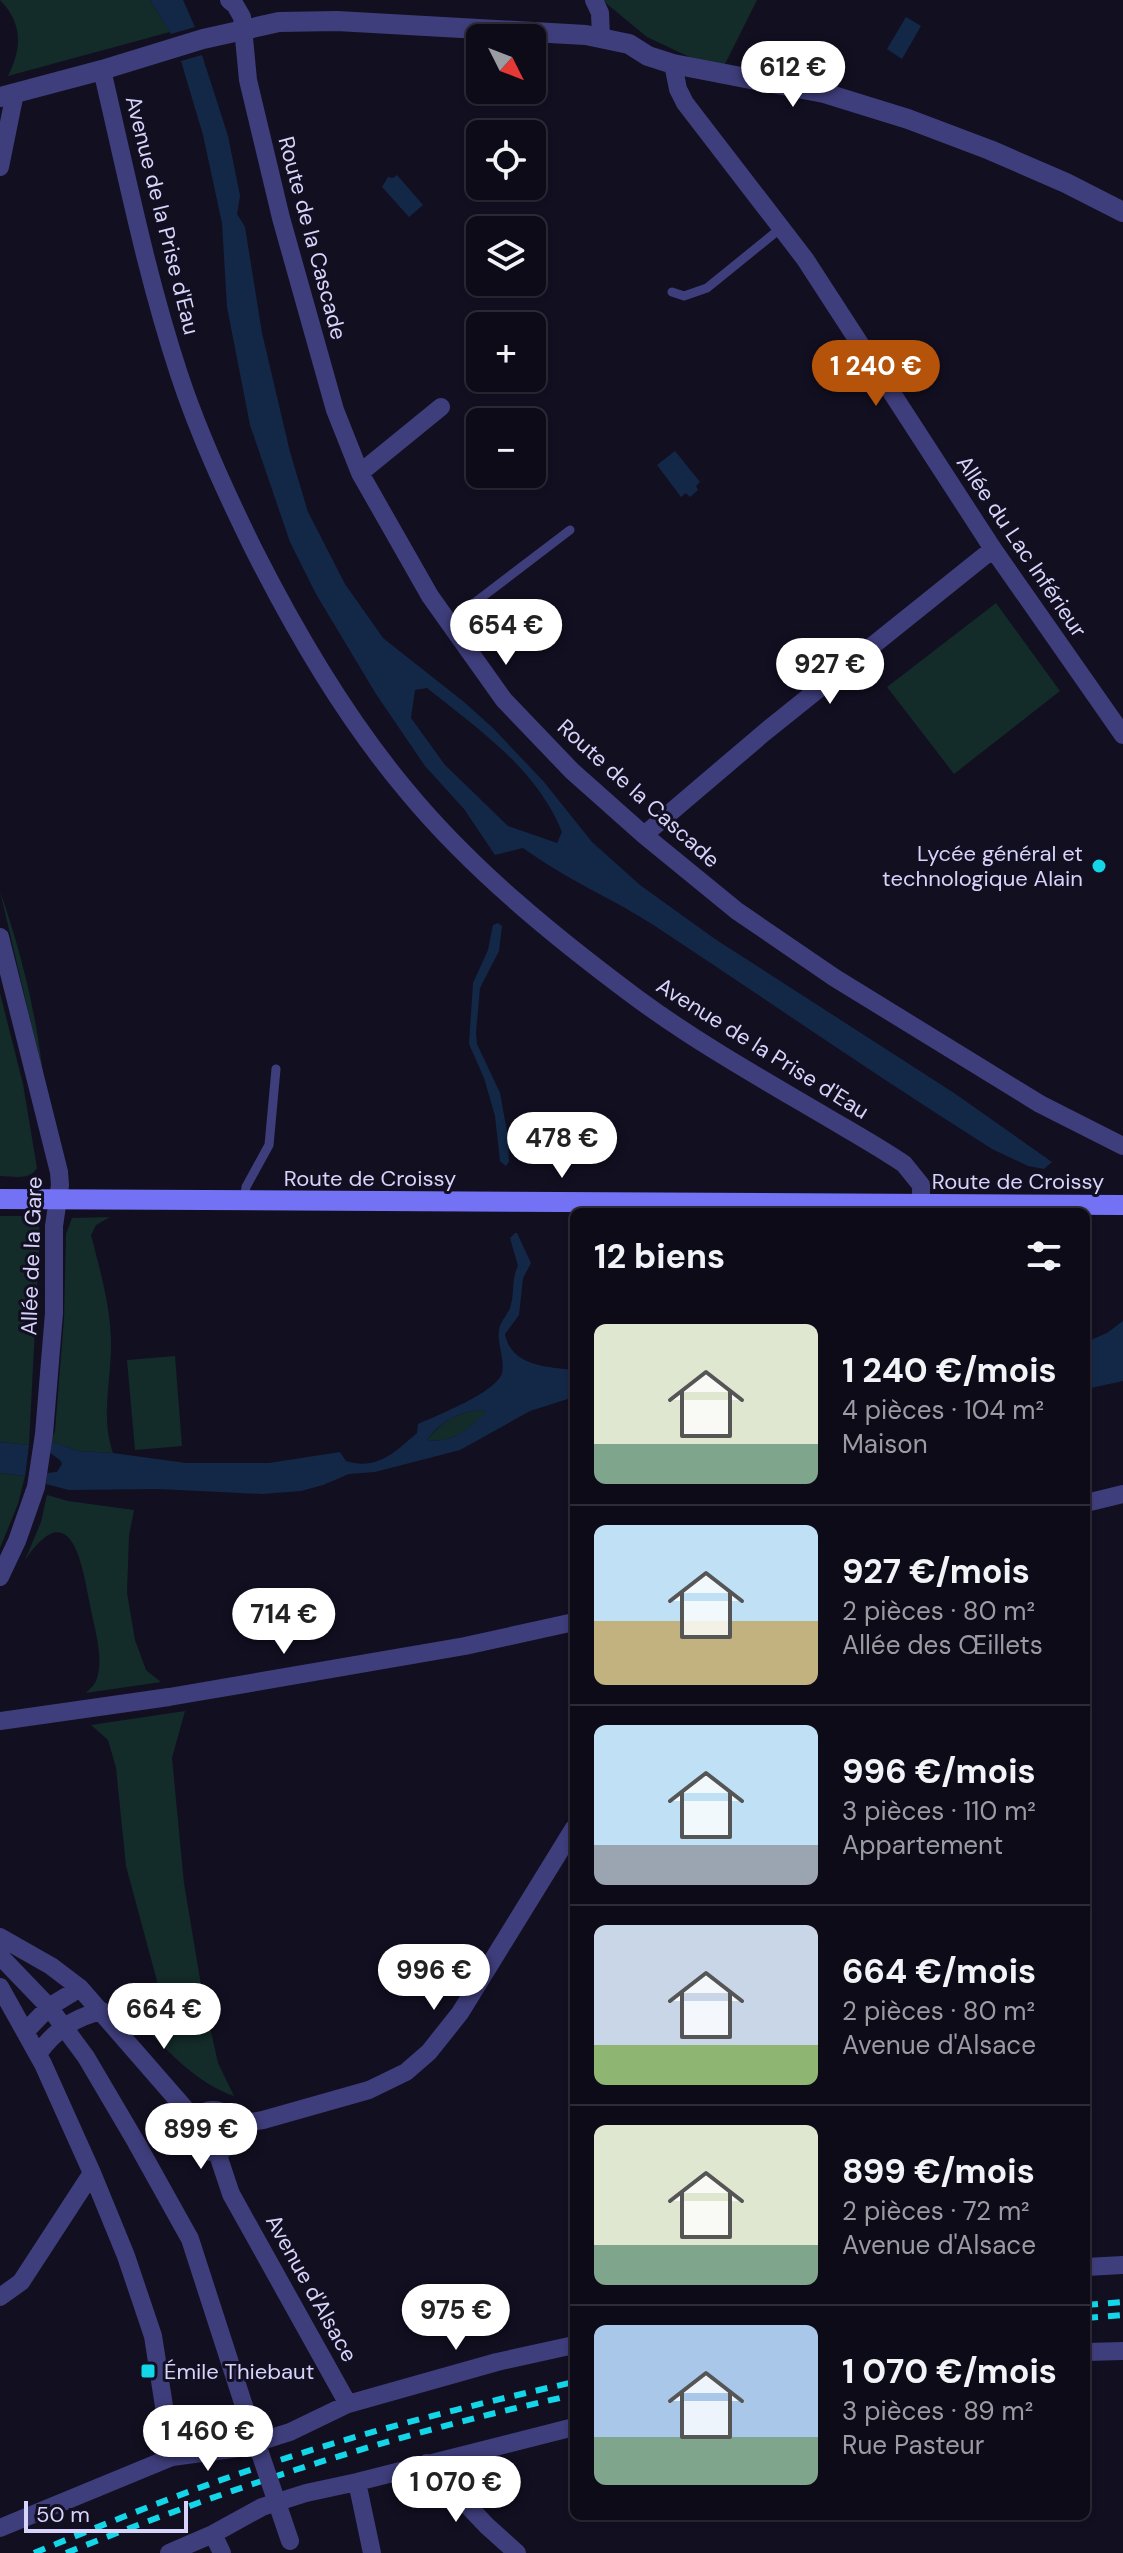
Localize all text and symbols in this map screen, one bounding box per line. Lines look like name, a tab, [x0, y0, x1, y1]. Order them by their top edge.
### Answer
north arrow	[466, 24, 546, 104]
map controls	[466, 24, 546, 488]
pin: 612 €	[737, 41, 849, 109]
text: 612 €	[759, 50, 827, 84]
street label: Avenue de la Prise d'Eau	[119, 93, 206, 338]
button: locate	[466, 120, 546, 200]
street label: Route de la Cascade	[271, 133, 354, 343]
button: layers	[466, 216, 546, 296]
button: +	[466, 312, 546, 392]
pin: 1 240 €	[802, 340, 950, 408]
text: 1 240 €	[830, 349, 922, 383]
button: −	[466, 408, 546, 488]
street label: Allée du Lac Inférieur	[950, 450, 1093, 643]
pin: 654 €	[450, 599, 562, 667]
text: 654 €	[468, 608, 544, 642]
pin: 927 €	[774, 638, 886, 706]
text: 927 €	[794, 647, 866, 681]
street label: Route de la Cascade	[551, 713, 726, 874]
place label: Lycée général et technologique Alain	[882, 839, 1083, 893]
marker: Lycée général et technologique Alain	[1090, 857, 1108, 875]
street label: Avenue de la Prise d'Eau	[651, 971, 874, 1126]
pin: 478 €	[506, 1112, 618, 1180]
text: 478 €	[525, 1121, 599, 1155]
street label: Route de Croissy	[284, 1164, 456, 1193]
street label: Route de Croissy	[932, 1167, 1104, 1196]
street label: Allée de la Gare	[14, 1176, 49, 1336]
text: 12 biens	[594, 1234, 725, 1279]
icon: filters	[1022, 1234, 1066, 1278]
text: 1 240 €/mois	[842, 1348, 1057, 1393]
icon: home	[658, 1356, 754, 1452]
text: 4 pièces · 104 m²	[842, 1393, 1044, 1427]
text: Maison	[842, 1427, 928, 1461]
text: 927 €/mois	[842, 1549, 1030, 1594]
icon: home	[658, 1557, 754, 1653]
pin: 714 €	[228, 1588, 340, 1656]
text: 2 pièces · 80 m²	[842, 1594, 1035, 1628]
text: 714 €	[250, 1597, 318, 1631]
text: Allée des Œillets	[842, 1628, 1043, 1662]
text: 996 €/mois	[842, 1749, 1036, 1794]
icon: home	[658, 1757, 754, 1853]
text: 3 pièces · 110 m²	[842, 1794, 1036, 1828]
text: Appartement	[842, 1828, 1003, 1862]
pin: 996 €	[378, 1944, 490, 2012]
text: 664 €/mois	[842, 1949, 1036, 1994]
text: 996 €	[396, 1953, 472, 1987]
icon: home	[658, 1957, 754, 2053]
pin: 664 €	[108, 1983, 220, 2051]
text: 664 €	[126, 1992, 202, 2026]
text: 2 pièces · 80 m²	[842, 1994, 1035, 2028]
text: Avenue d'Alsace	[842, 2028, 1036, 2062]
pin: 899 €	[145, 2103, 257, 2171]
text: 899 €	[163, 2112, 239, 2146]
text: 899 €/mois	[842, 2149, 1035, 2194]
icon: home	[658, 2157, 754, 2253]
text: 2 pièces · 72 m²	[842, 2194, 1030, 2228]
street label: Avenue d'Alsace	[259, 2209, 364, 2367]
text: Avenue d'Alsace	[842, 2228, 1036, 2262]
pin: 975 €	[400, 2284, 512, 2352]
text: 975 €	[420, 2293, 492, 2327]
text: 1 070 €/mois	[842, 2349, 1057, 2394]
place label: Émile Thiebaut	[164, 2357, 314, 2386]
icon: home	[658, 2357, 754, 2453]
marker: Émile Thiebaut	[139, 2362, 157, 2380]
text: 3 pièces · 89 m²	[842, 2394, 1033, 2428]
pin: 1 460 €	[134, 2405, 282, 2473]
text: 1 460 €	[161, 2414, 255, 2448]
text: Rue Pasteur	[842, 2428, 984, 2462]
pin: 1 070 €	[382, 2456, 530, 2524]
text: 1 070 €	[410, 2465, 502, 2499]
scale bar	[24, 2497, 188, 2533]
text: 50 m	[36, 2500, 90, 2529]

